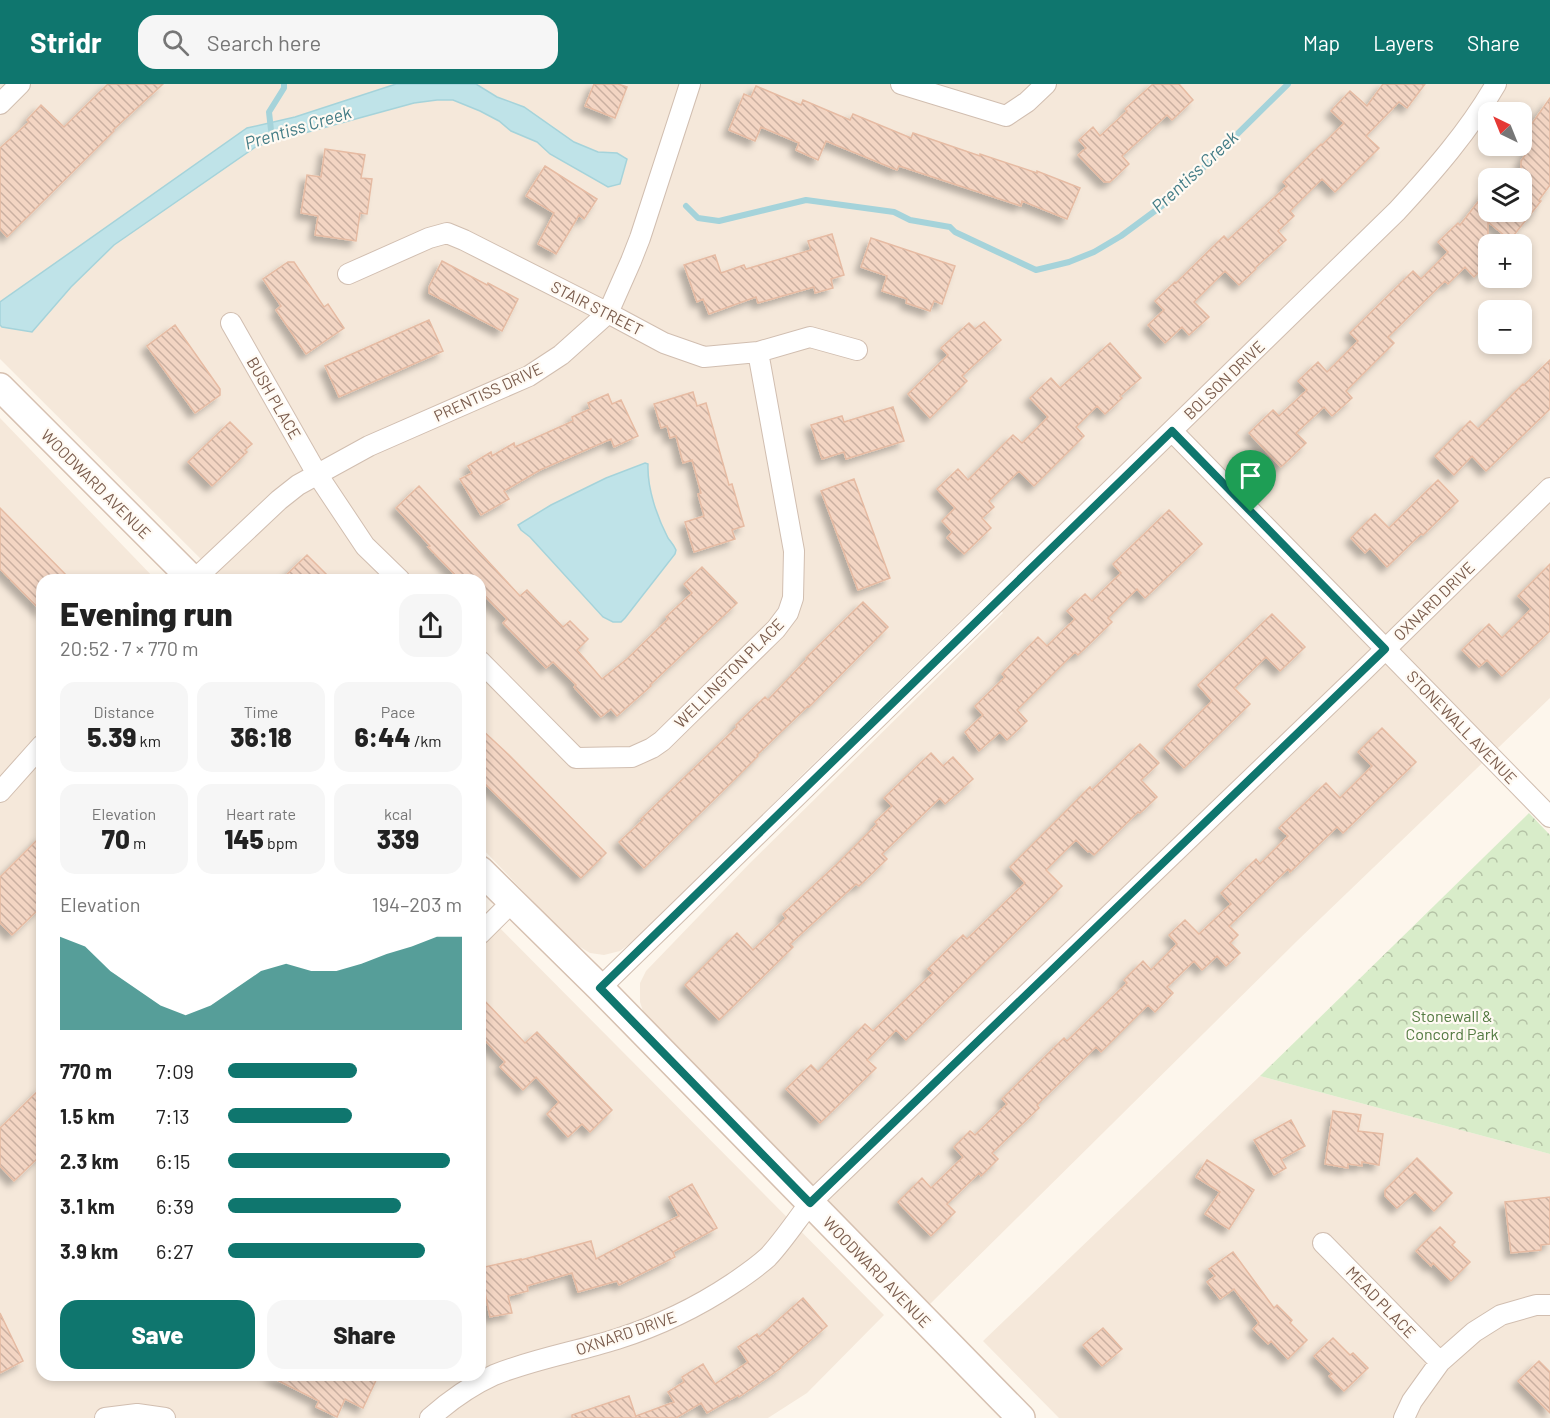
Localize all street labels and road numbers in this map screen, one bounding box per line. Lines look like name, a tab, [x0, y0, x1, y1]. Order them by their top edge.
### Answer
street label: STAIR STREET	[548, 276, 646, 339]
street label: BOLSON DRIVE	[1179, 336, 1268, 423]
street label: BUSH PLACE	[243, 353, 306, 442]
street label: PRENTISS DRIVE	[430, 358, 545, 425]
street label: WOODWARD AVENUE	[38, 425, 155, 542]
street label: OXNARD DRIVE	[1389, 557, 1478, 644]
street label: WELLINGTON PLACE	[670, 614, 787, 731]
street label: STONEWALL AVENUE	[1403, 666, 1521, 787]
street label: WOODWARD AVENUE	[819, 1212, 935, 1331]
street label: MEAD PLACE	[1343, 1262, 1420, 1341]
street label: OXNARD DRIVE	[573, 1306, 679, 1359]

